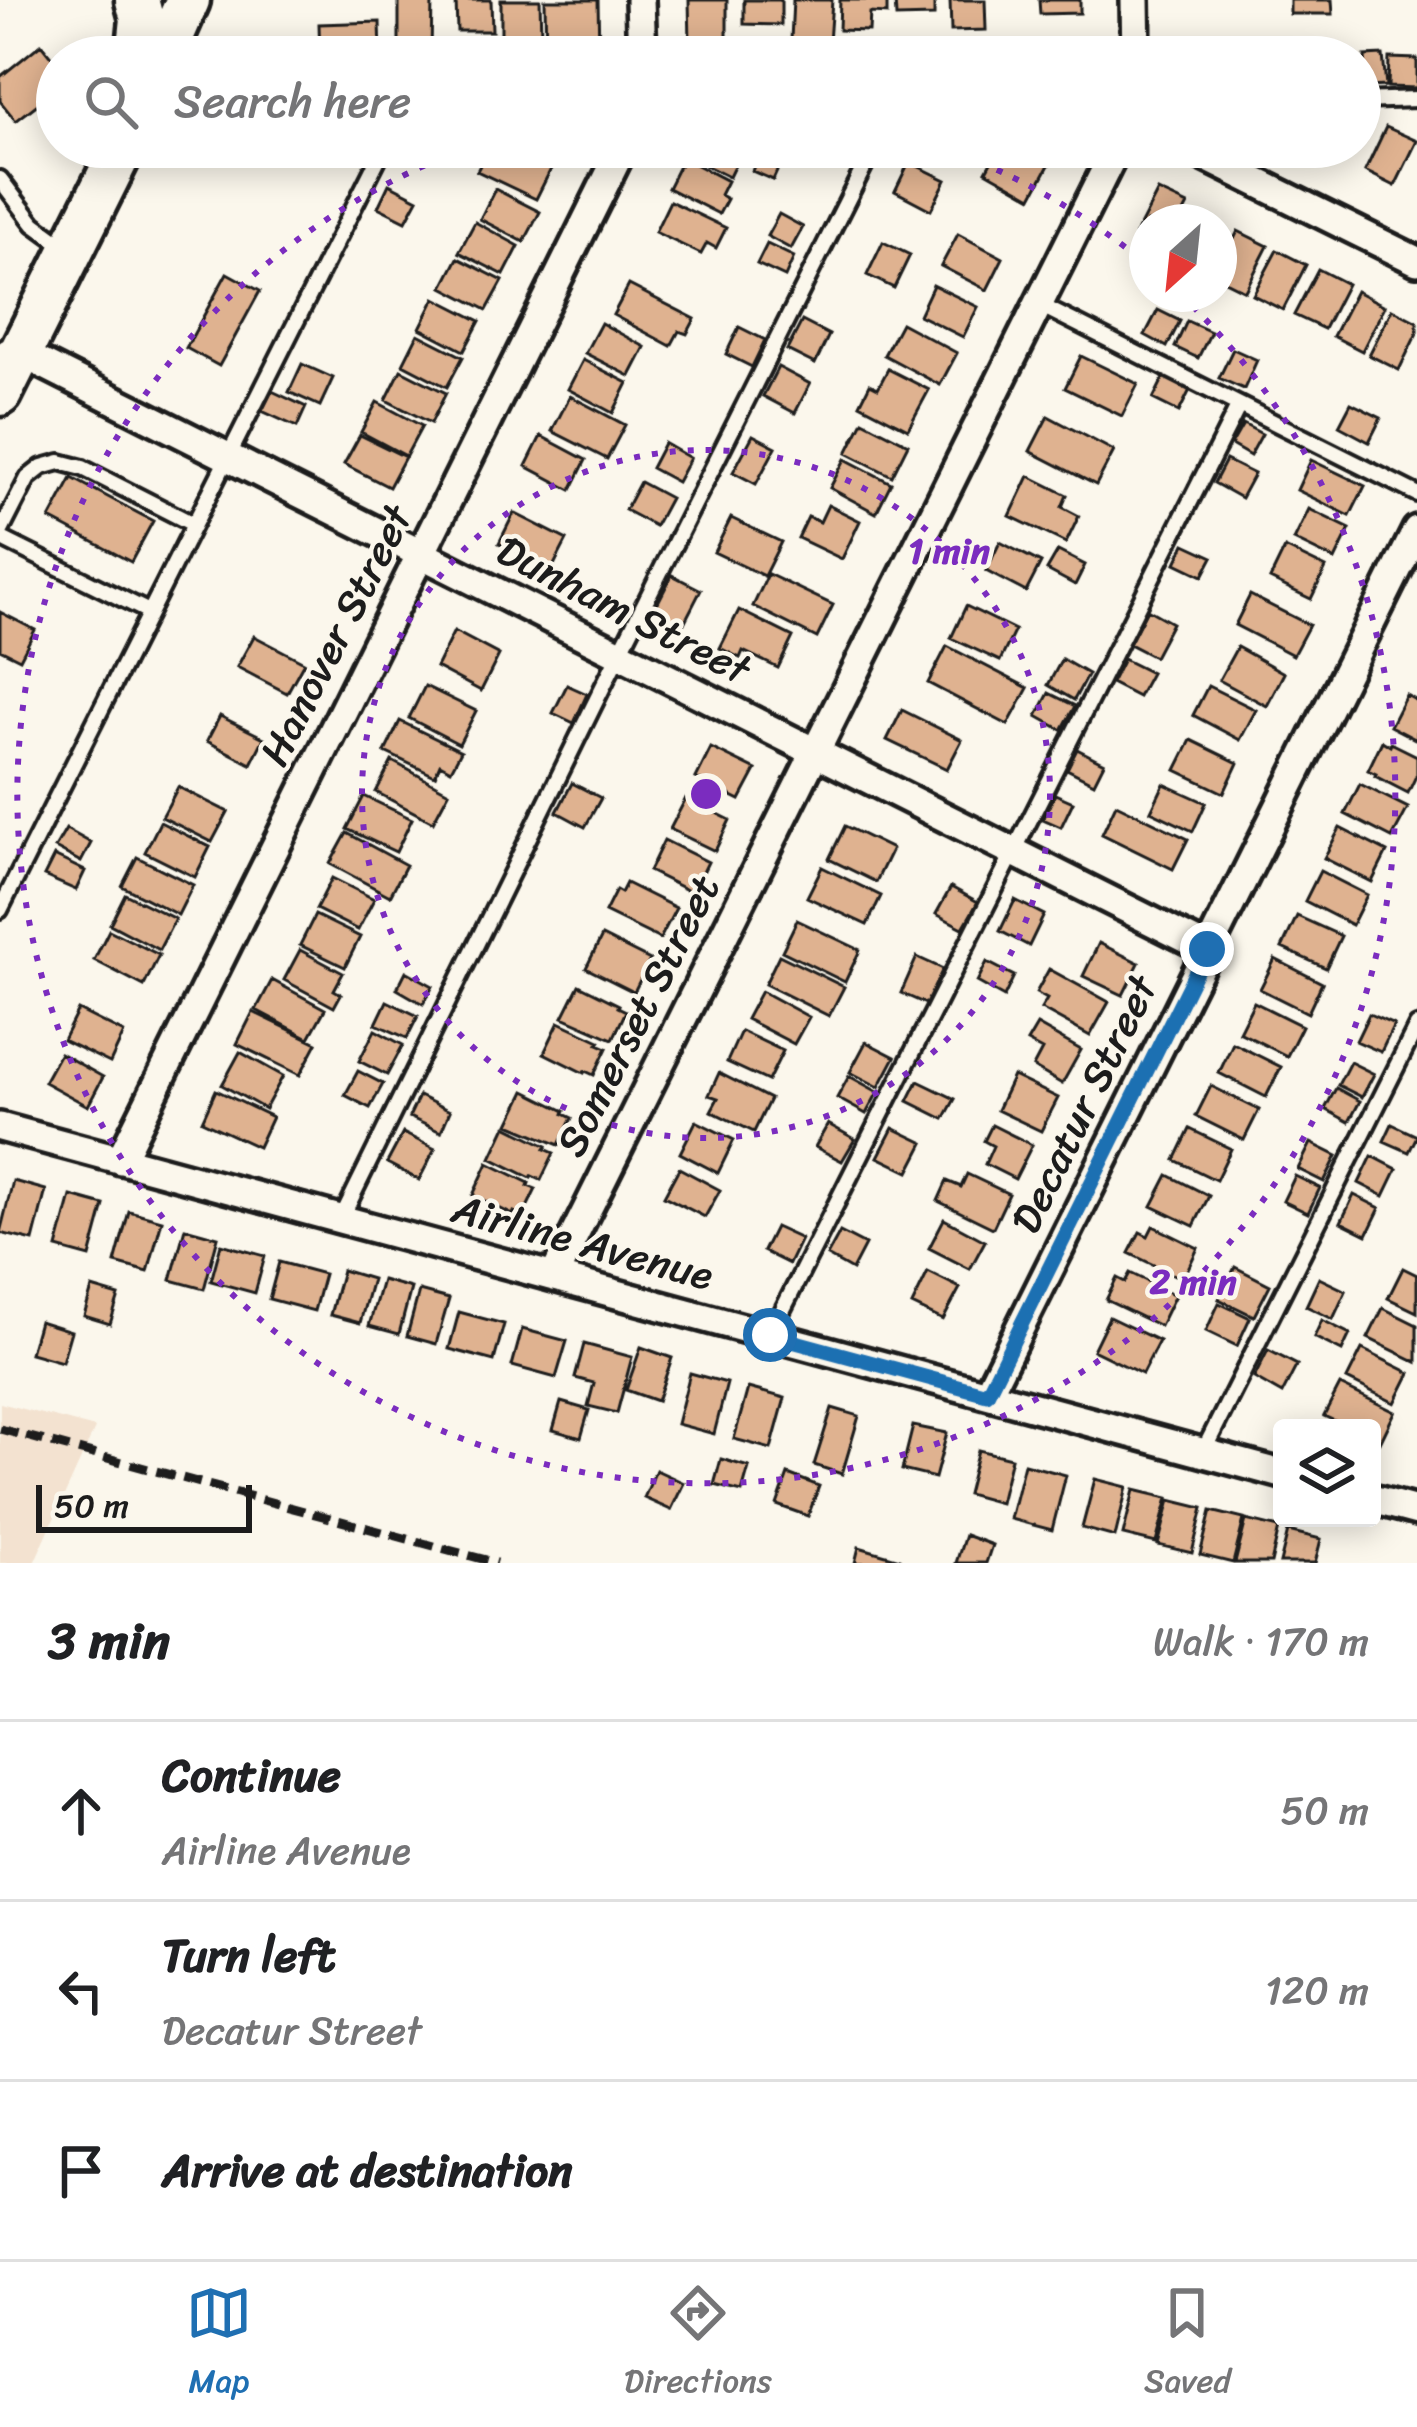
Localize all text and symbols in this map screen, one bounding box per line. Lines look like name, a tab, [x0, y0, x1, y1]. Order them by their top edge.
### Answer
search box	[36, 36, 1381, 168]
text: Search here	[174, 62, 411, 142]
icon: search	[78, 69, 144, 135]
north arrow	[1129, 204, 1237, 312]
street label: Hanover Street	[238, 490, 434, 779]
street label: Dunham Street	[483, 514, 766, 707]
text: 1 min	[908, 519, 990, 583]
centre of rings	[685, 773, 727, 815]
street label: Somerset Street	[535, 861, 741, 1170]
route end	[1180, 922, 1234, 976]
street label: Decatur Street	[989, 961, 1179, 1246]
street label: Airline Avenue	[443, 1171, 722, 1312]
text: 2 min	[1149, 1250, 1237, 1314]
route start	[743, 1308, 797, 1362]
map controls	[1273, 1419, 1381, 1527]
button: layers	[1273, 1419, 1381, 1527]
text: 50 m	[54, 1477, 129, 1535]
scale bar	[36, 1479, 252, 1532]
text: 3 min	[48, 1596, 170, 1686]
text: Walk · 170 m	[1153, 1607, 1369, 1676]
text: Continue	[162, 1736, 341, 1816]
text: 50 m	[1280, 1776, 1369, 1845]
icon: ahead	[48, 1778, 114, 1844]
text: Airline Avenue	[162, 1816, 411, 1885]
text: Turn left	[162, 1916, 335, 1996]
text: 120 m	[1265, 1956, 1369, 2025]
icon: left	[48, 1958, 114, 2024]
text: Decatur Street	[162, 1996, 422, 2065]
text: Arrive at destination	[162, 2131, 572, 2211]
icon: arrive	[48, 2138, 114, 2204]
tab: Map	[186, 2280, 252, 2410]
tab: Directions	[624, 2280, 772, 2410]
tab: Saved	[1144, 2280, 1231, 2410]

